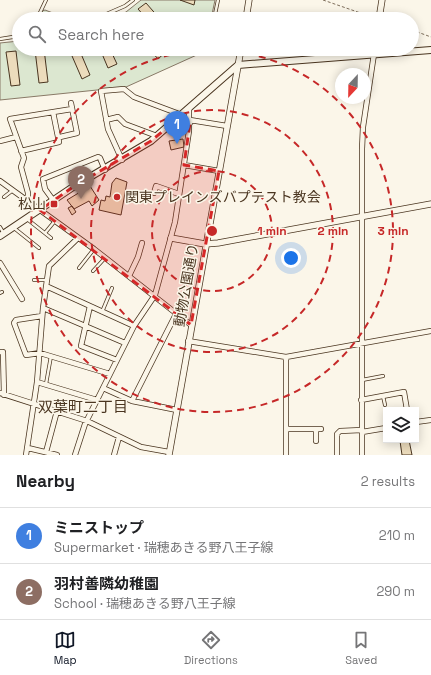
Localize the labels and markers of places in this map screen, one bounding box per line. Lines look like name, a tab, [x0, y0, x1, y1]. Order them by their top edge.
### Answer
pin: 1	[164, 111, 190, 144]
pin: 2	[68, 166, 94, 199]
place label: 関東プレインズバプテスト教会	[125, 188, 321, 206]
marker: 関東プレインズバプテスト教会	[112, 192, 122, 202]
place label: 松山	[18, 195, 46, 213]
marker: 松山	[49, 199, 59, 209]
centre of rings	[205, 224, 219, 238]

